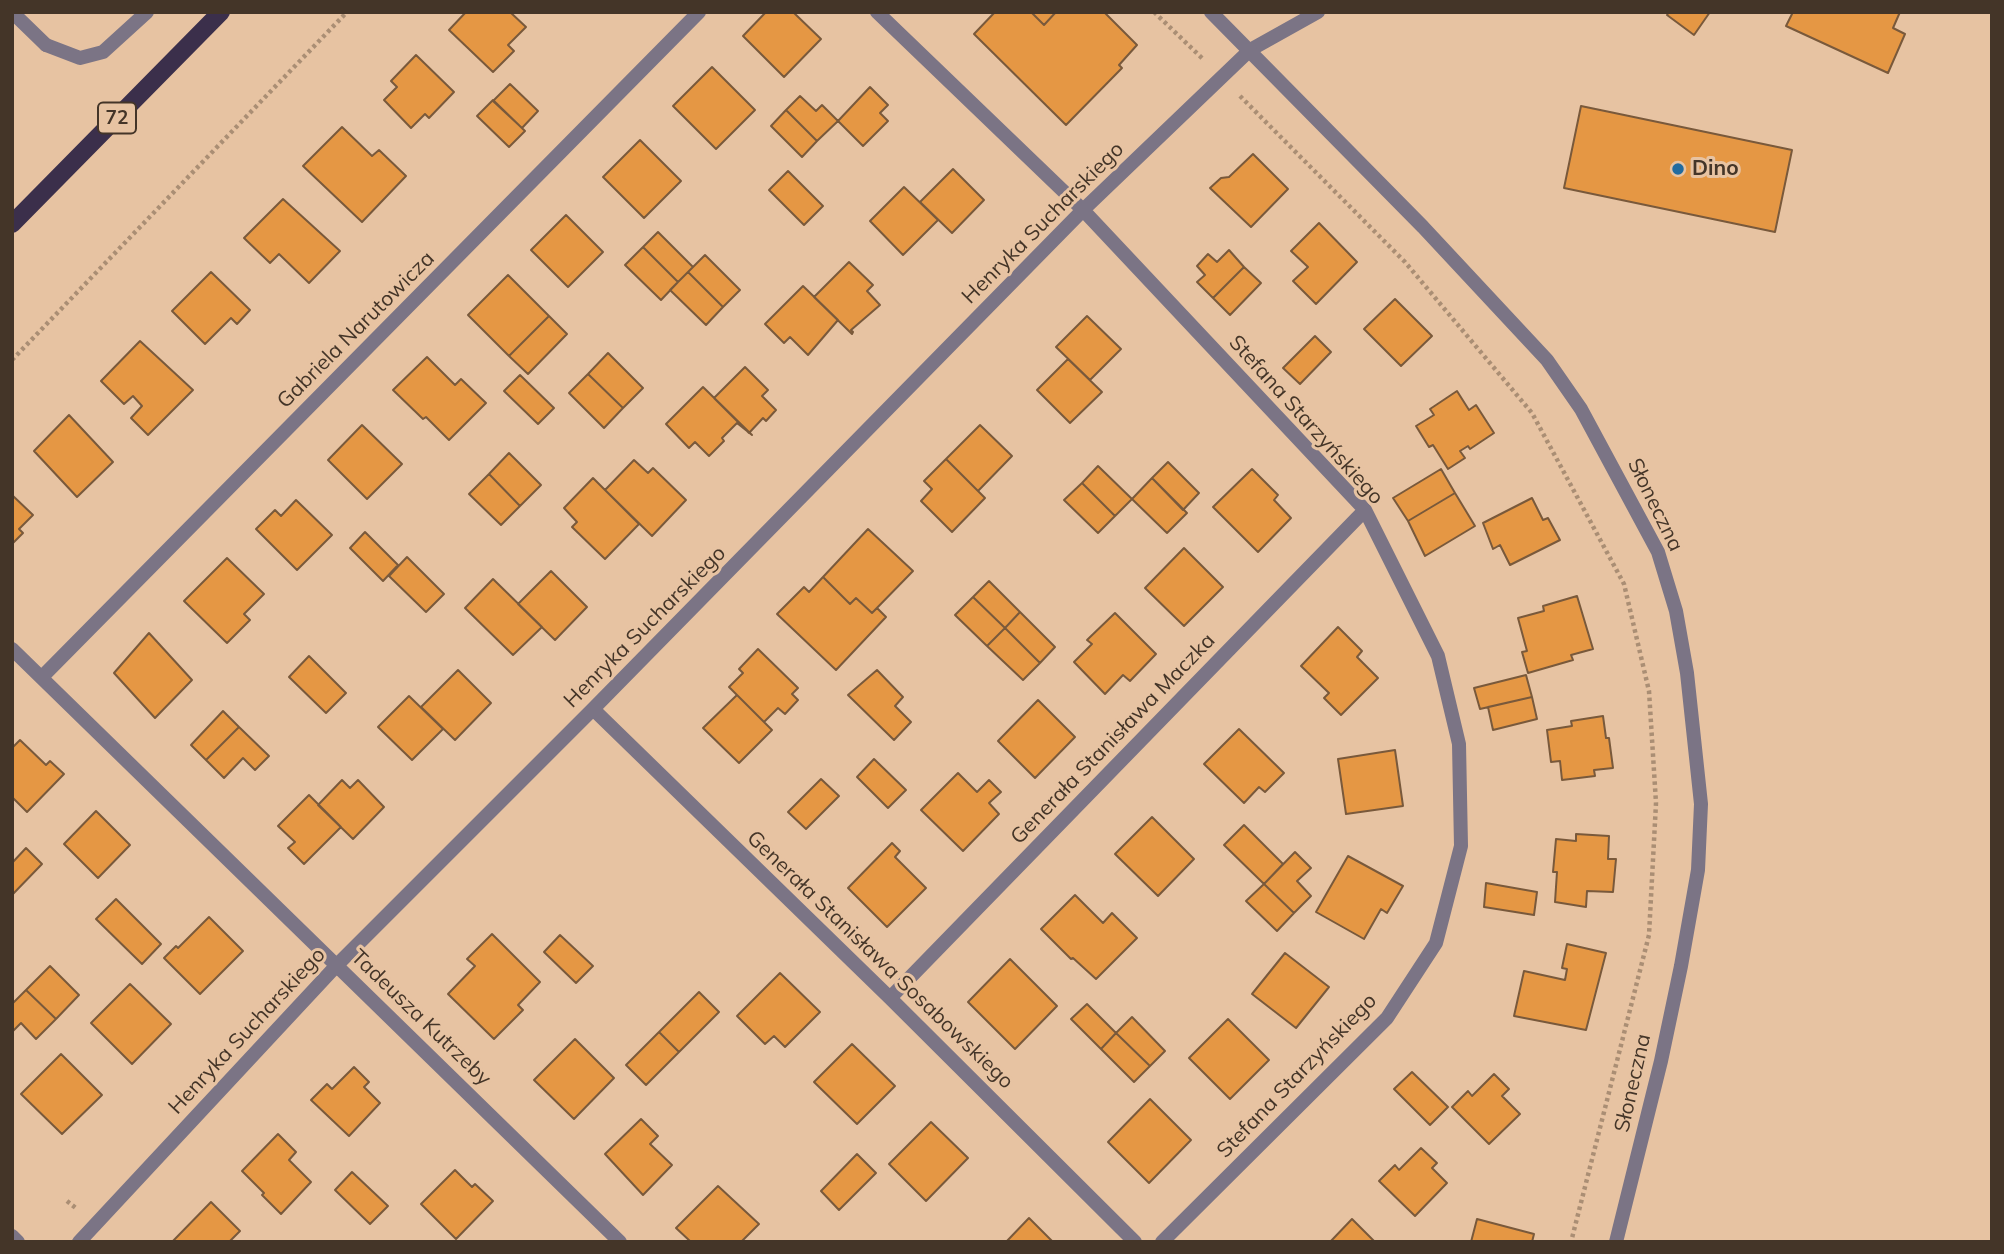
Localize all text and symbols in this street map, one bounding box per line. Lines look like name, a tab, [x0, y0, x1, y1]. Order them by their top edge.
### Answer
road number: 72	[98, 102, 136, 134]
street label: Henryka Sucharskiego	[957, 137, 1129, 309]
place label: Dino	[1692, 156, 1739, 182]
marker: Dino	[1670, 161, 1686, 177]
street label: Gabriela Narutowicza	[272, 246, 440, 414]
street label: Stefana Starzyńskiego	[1223, 330, 1389, 510]
street label: Słoneczna	[1622, 455, 1688, 555]
street label: Henryka Sucharskiego	[559, 541, 731, 713]
street label: Generała Stanisława Maczka	[1006, 628, 1220, 850]
street label: Generała Stanisława Sosabowskiego	[741, 826, 1019, 1094]
street label: Henryka Sucharskiego	[163, 943, 331, 1119]
street label: Tadeusza Kutrzeby	[346, 945, 496, 1091]
street label: Stefana Starzyńskiego	[1212, 989, 1382, 1163]
street label: Słoneczna	[1609, 1031, 1657, 1135]

